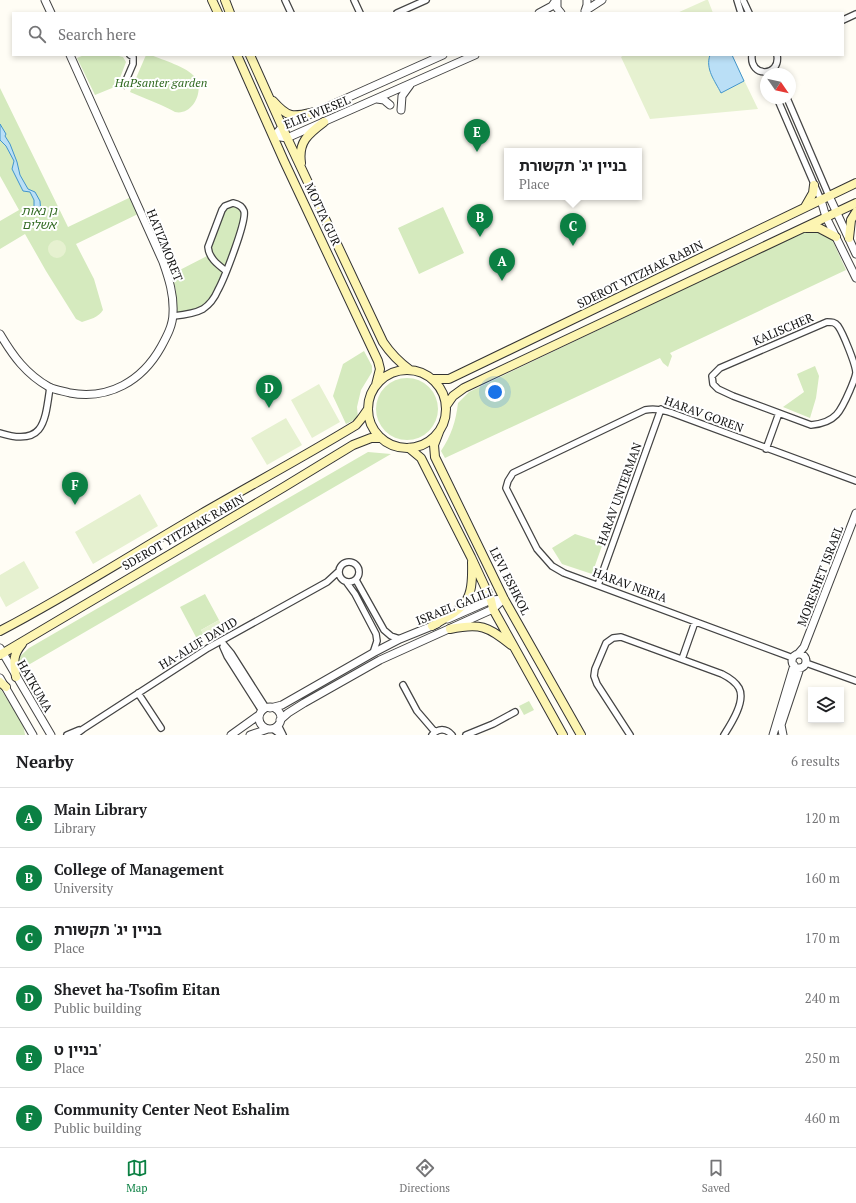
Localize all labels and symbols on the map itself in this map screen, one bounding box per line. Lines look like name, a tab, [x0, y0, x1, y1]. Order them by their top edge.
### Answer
north arrow	[760, 68, 796, 104]
park label: HaPsanter garden	[114, 75, 207, 90]
street label: ELIE WIESEL	[282, 92, 353, 132]
pin: E	[464, 119, 490, 152]
street label: MOTTA GUR	[302, 180, 344, 248]
park label: גן נאות אשלים	[21, 203, 58, 232]
pin: B	[467, 204, 493, 237]
street label: HATIZMORET	[144, 207, 186, 284]
pin: C	[560, 213, 586, 246]
street label: SDEROT YITZHAK RABIN	[574, 237, 706, 311]
pin: A	[489, 248, 515, 281]
street label: KALISCHER	[751, 309, 816, 348]
pin: D	[256, 375, 282, 408]
your location	[485, 382, 505, 402]
street label: HARAV GOREN	[662, 393, 746, 435]
street label: HARAV UNTERMAN	[593, 440, 645, 548]
pin: F	[62, 472, 88, 505]
street label: SDEROT YITZHAK RABIN	[119, 491, 247, 573]
street label: MORESHET ISRAEL	[794, 523, 846, 628]
street label: LEVI ESHKOL	[487, 545, 534, 618]
street label: HARAV NERIA	[591, 565, 670, 606]
street label: ISRAEL GALILI	[414, 584, 494, 628]
street label: HA-ALUF DAVID	[156, 614, 240, 672]
street label: HATKUMA	[14, 657, 56, 715]

